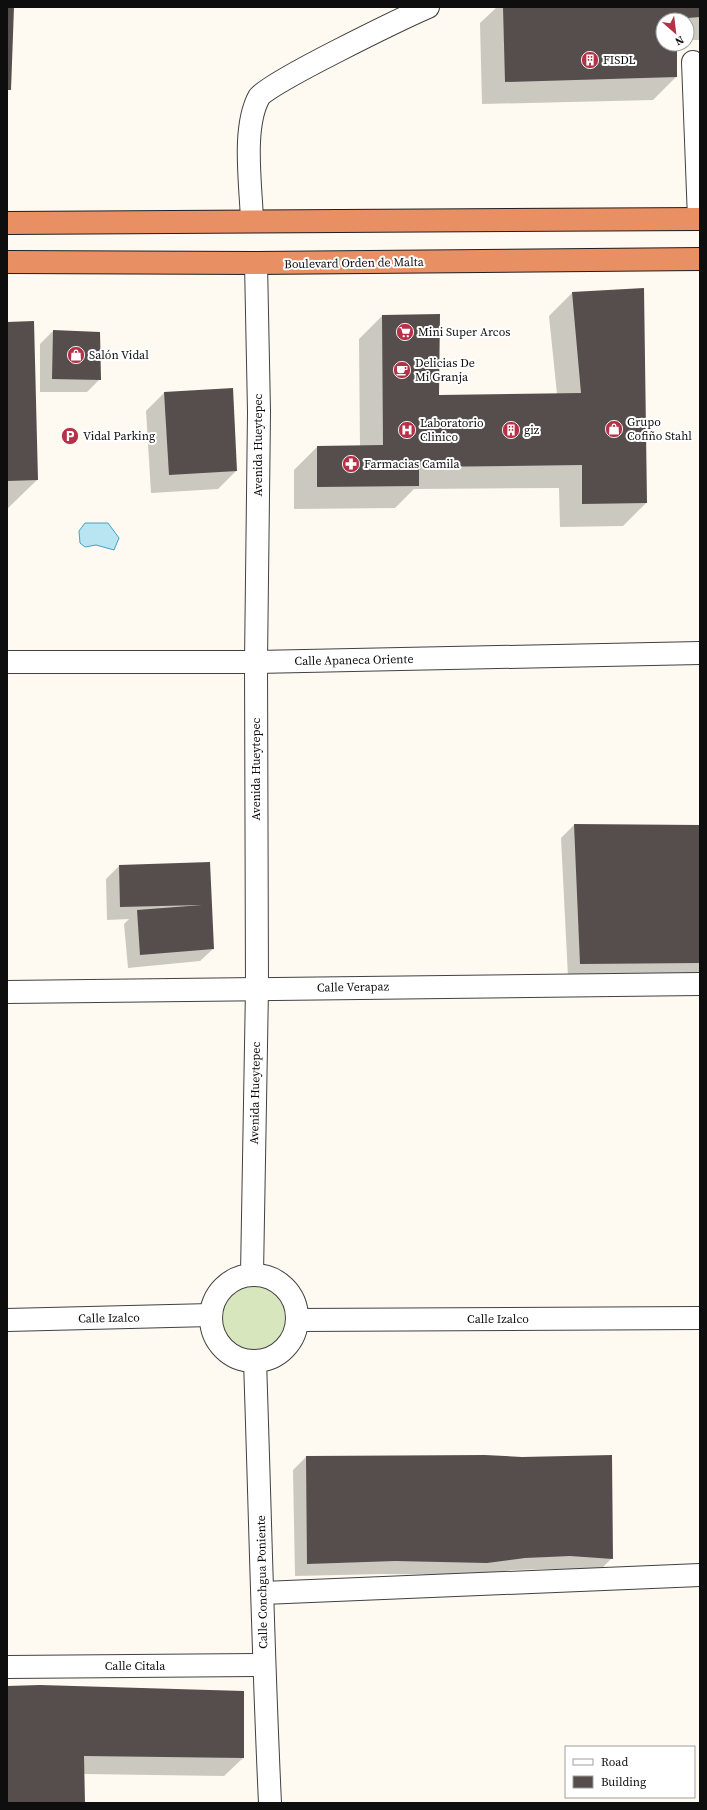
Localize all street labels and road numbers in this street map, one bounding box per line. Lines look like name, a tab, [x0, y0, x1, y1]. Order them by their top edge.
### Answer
street label: Boulevard Orden de Malta	[284, 254, 425, 272]
street label: Avenida Hueytepec	[250, 393, 266, 496]
street label: Calle Apaneca Oriente	[294, 651, 414, 669]
street label: Avenida Hueytepec	[248, 717, 264, 820]
street label: Calle Verapaz	[317, 978, 390, 996]
street label: Avenida Hueytepec	[246, 1041, 264, 1145]
street label: Calle Izalco	[78, 1309, 140, 1327]
street label: Calle Izalco	[467, 1311, 529, 1327]
street label: Calle Conchgua Poniente	[253, 1515, 271, 1649]
street label: Calle Citala	[105, 1658, 166, 1674]

